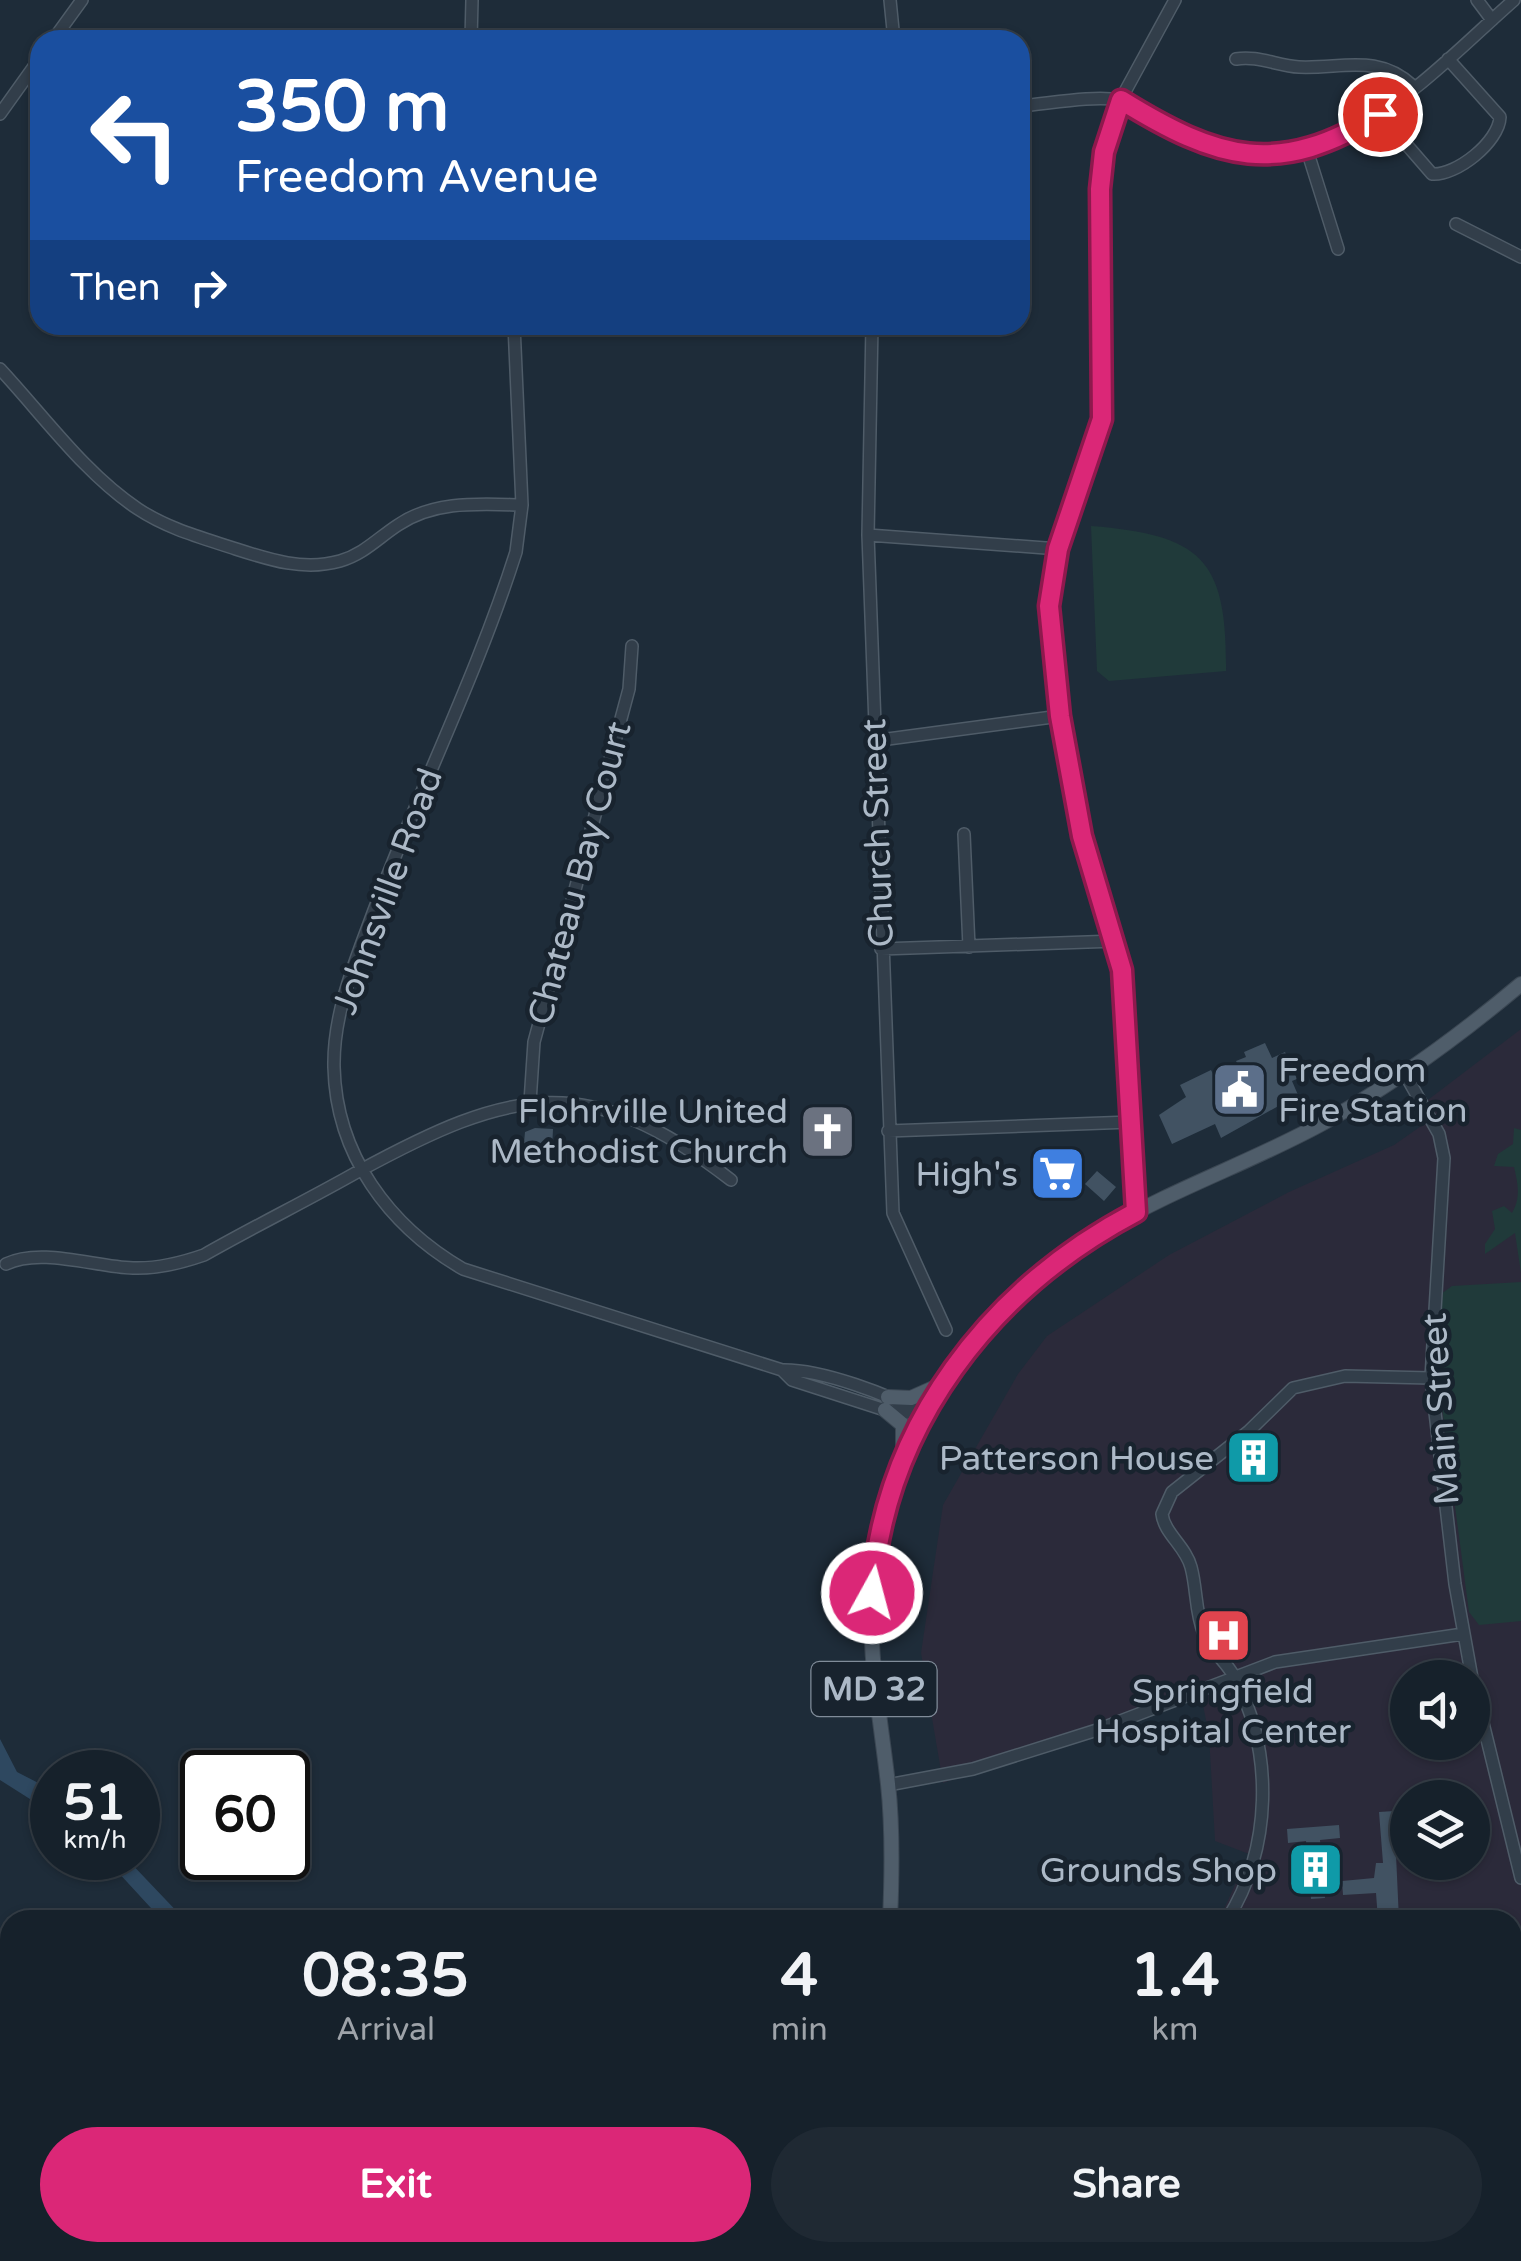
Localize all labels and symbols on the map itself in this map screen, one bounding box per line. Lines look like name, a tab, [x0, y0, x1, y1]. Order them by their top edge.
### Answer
pin	[1338, 72, 1423, 157]
street label: Chateau Bay Court	[519, 717, 641, 1030]
street label: Church Street	[853, 718, 903, 948]
street label: Johnsville Road	[324, 763, 452, 1020]
place label: Freedom Fire Station	[1278, 1050, 1468, 1132]
public building icon: Freedom Fire Station	[1209, 1060, 1269, 1120]
place label: Flohrville United Methodist Church	[489, 1091, 788, 1173]
church icon: Flohrville United Methodist Church	[797, 1101, 857, 1161]
supermarket icon: High's	[1027, 1144, 1087, 1204]
place label: High's	[915, 1154, 1018, 1196]
street label: Main Street	[1413, 1311, 1469, 1506]
building icon: Patterson House	[1223, 1428, 1283, 1488]
place label: Patterson House	[939, 1438, 1214, 1480]
position arrow	[820, 1541, 924, 1645]
hospital icon: Springfield Hospital Center	[1193, 1605, 1253, 1665]
road number: MD 32	[812, 1662, 936, 1716]
place label: Springfield Hospital Center	[1095, 1671, 1352, 1753]
speed limit sign: 60	[180, 1750, 310, 1880]
building icon: Grounds Shop	[1286, 1840, 1346, 1900]
place label: Grounds Shop	[1040, 1850, 1277, 1892]

